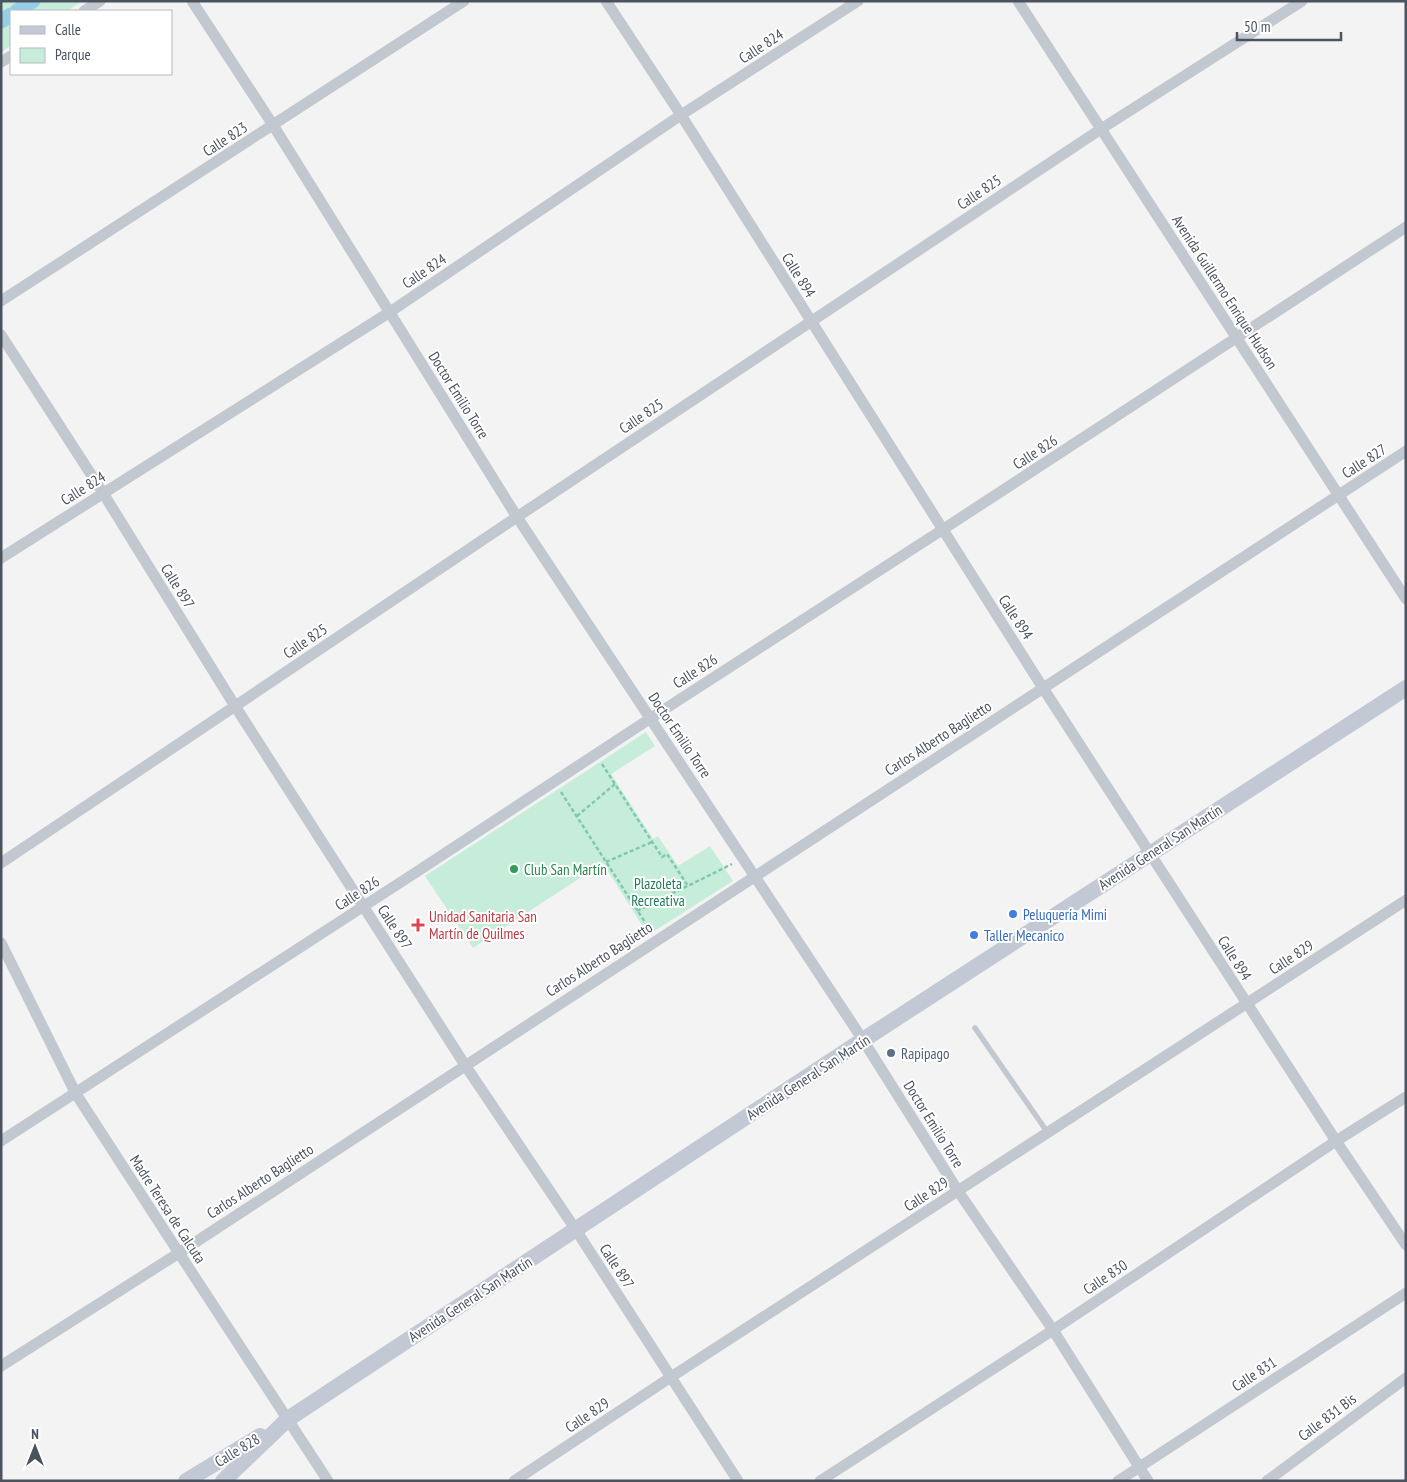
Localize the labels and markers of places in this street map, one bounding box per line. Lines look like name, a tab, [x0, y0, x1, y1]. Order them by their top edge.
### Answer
place label: Club San Martín	[524, 860, 607, 879]
marker: Club San Martín	[508, 863, 520, 875]
place label: Peluquería Mimi	[1023, 905, 1107, 924]
place label: Unidad Sanitaria San Martín de Quilmes	[429, 907, 537, 943]
marker: Peluquería Mimi	[1007, 908, 1019, 920]
marker: Unidad Sanitaria San Martín de Quilmes	[411, 918, 425, 932]
place label: Taller Mecanico	[984, 926, 1064, 945]
marker: Taller Mecanico	[968, 929, 980, 941]
place label: Rapipago	[901, 1044, 949, 1063]
marker: Rapipago	[885, 1047, 897, 1059]

